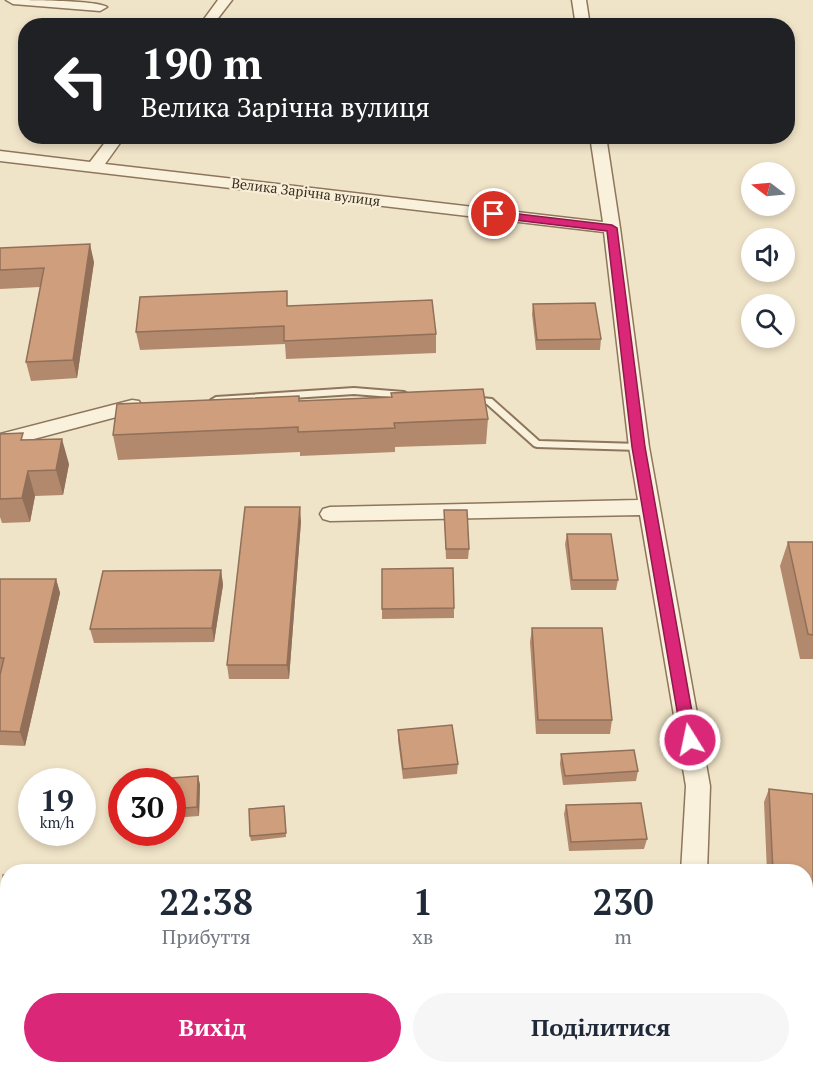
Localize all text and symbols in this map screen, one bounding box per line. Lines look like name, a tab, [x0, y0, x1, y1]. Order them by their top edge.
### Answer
text: 190 m	[141, 35, 262, 91]
icon: left	[42, 42, 120, 120]
text: Велика Зарічна вулиця	[141, 89, 430, 125]
north arrow	[741, 162, 795, 216]
map controls	[741, 162, 795, 348]
street label: Велика Зарічна вулиця	[231, 173, 382, 210]
pin	[468, 188, 519, 239]
icon: arrive	[477, 197, 510, 230]
button: sound	[741, 228, 795, 282]
button: search	[741, 294, 795, 348]
position arrow	[658, 708, 722, 772]
speed limit sign: 30	[108, 768, 186, 846]
text: 19	[40, 780, 74, 820]
text: km/h	[40, 812, 74, 832]
text: 22:38	[159, 878, 253, 925]
text: 1	[413, 878, 433, 925]
text: 230	[593, 878, 654, 925]
text: Прибуття	[162, 923, 251, 950]
text: хв	[412, 923, 433, 950]
text: m	[614, 923, 632, 950]
button: Вихід	[24, 993, 401, 1062]
button: Поділитися	[413, 993, 789, 1062]

